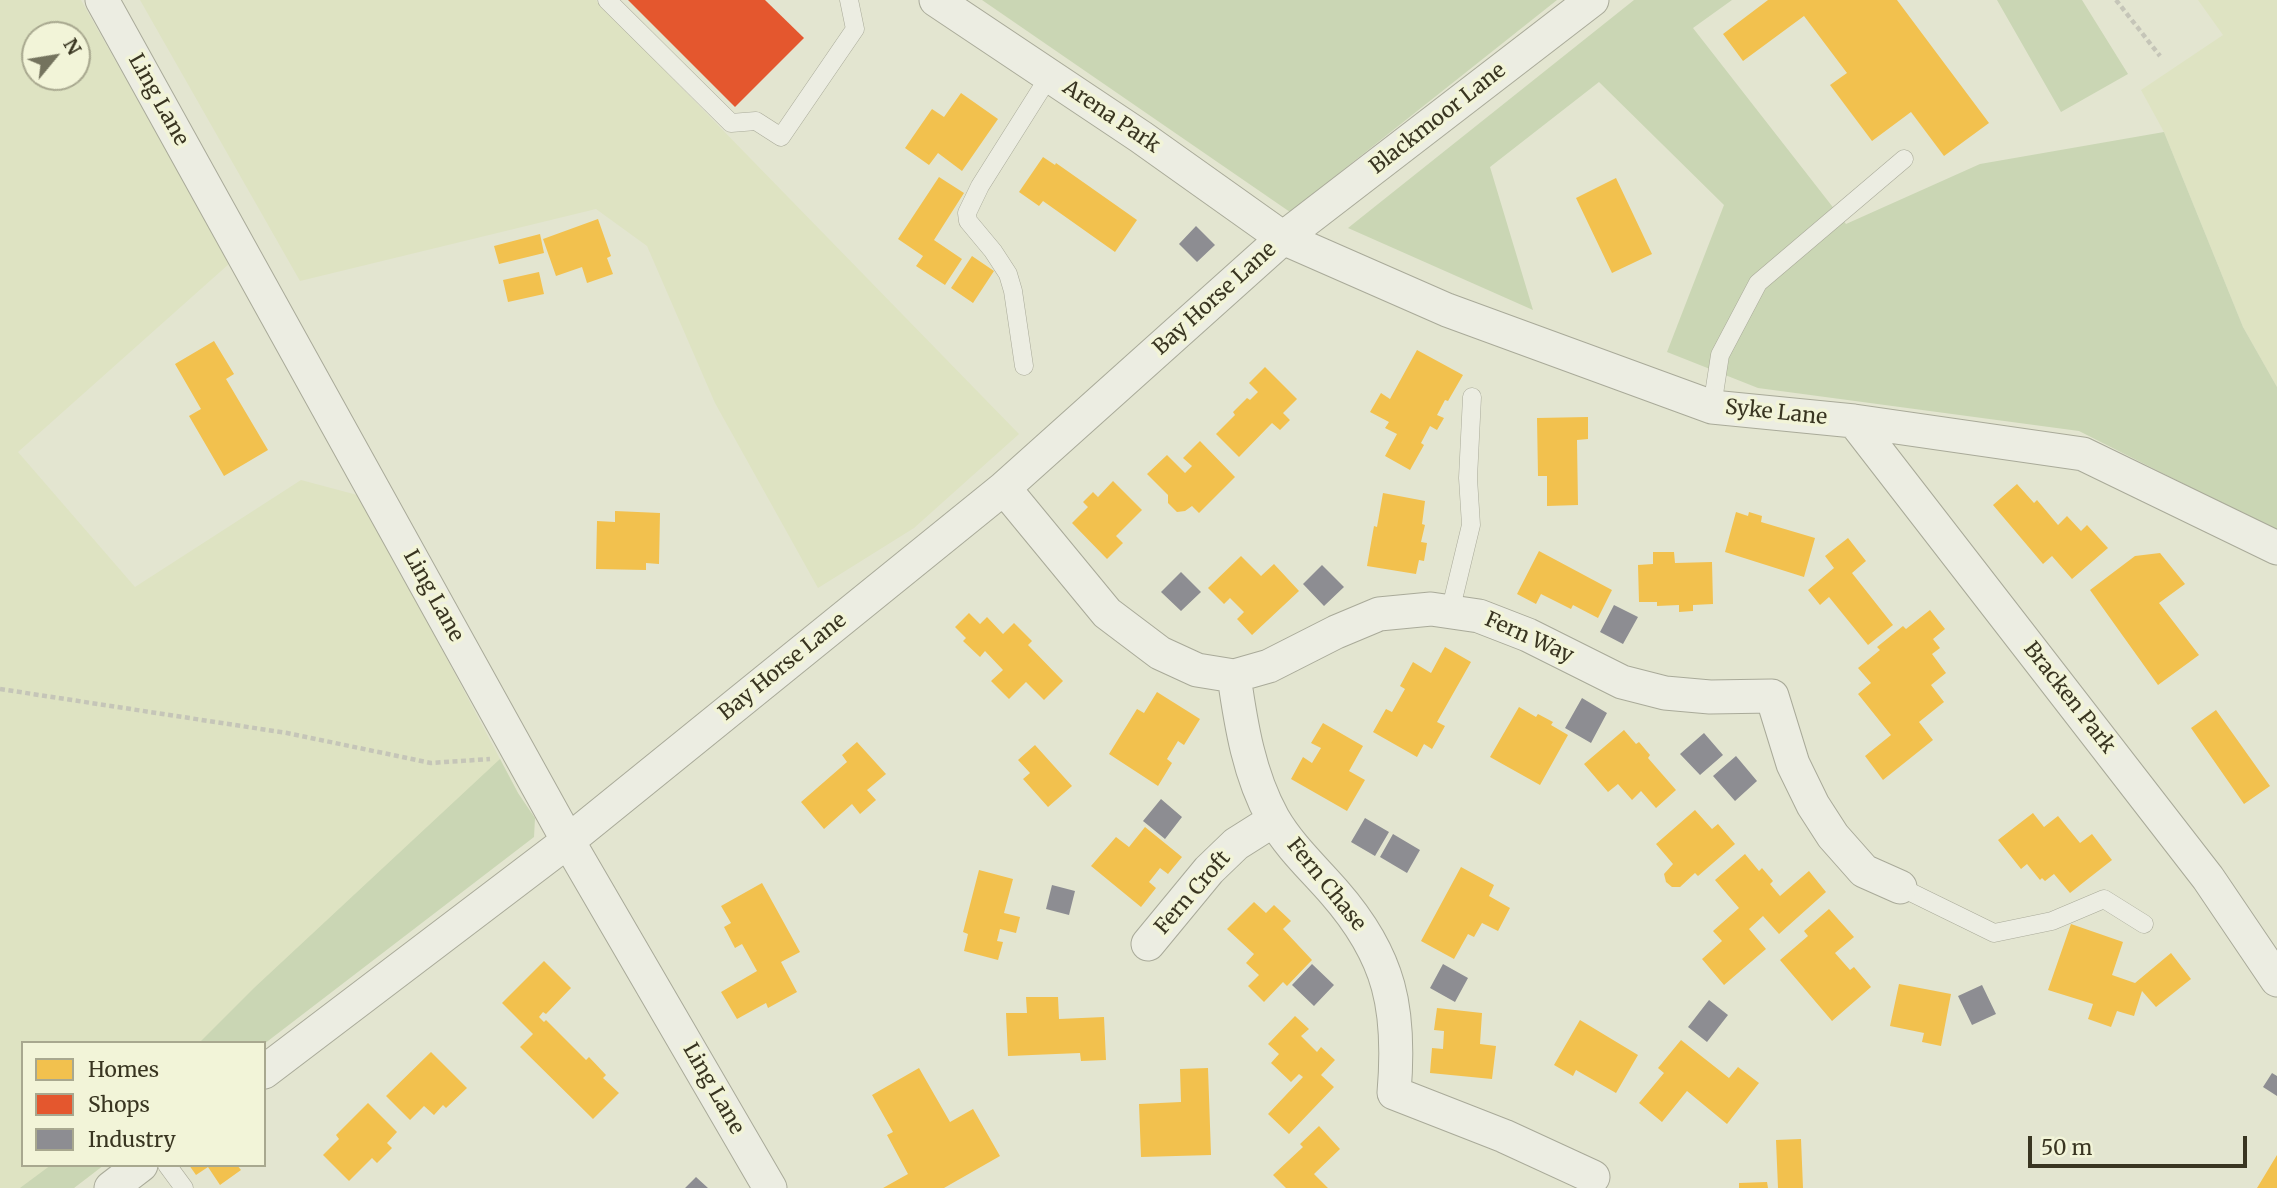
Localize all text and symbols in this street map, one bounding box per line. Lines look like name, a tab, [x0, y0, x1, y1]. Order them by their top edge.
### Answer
north arrow	[21, 21, 91, 91]
text: N	[58, 34, 87, 59]
street label: Ling Lane	[123, 50, 193, 150]
street label: Blackmoor Lane	[1365, 58, 1511, 180]
street label: Arena Park	[1058, 75, 1164, 159]
street label: Bay Horse Lane	[1148, 237, 1282, 361]
street label: Syke Lane	[1724, 395, 1828, 431]
street label: Ling Lane	[398, 546, 468, 646]
street label: Fern Way	[1481, 607, 1577, 669]
street label: Bay Horse Lane	[714, 608, 852, 726]
street label: Bracken Park	[2018, 637, 2120, 759]
street label: Fern Chase	[1281, 834, 1371, 936]
street label: Fern Croft	[1150, 846, 1236, 940]
street label: Ling Lane	[677, 1039, 749, 1139]
legend	[21, 1041, 266, 1167]
text: Homes	[88, 1056, 159, 1083]
text: Shops	[88, 1091, 150, 1118]
scale bar	[2032, 1122, 2251, 1166]
text: Industry	[88, 1126, 176, 1153]
text: 50 m	[2041, 1134, 2092, 1161]

